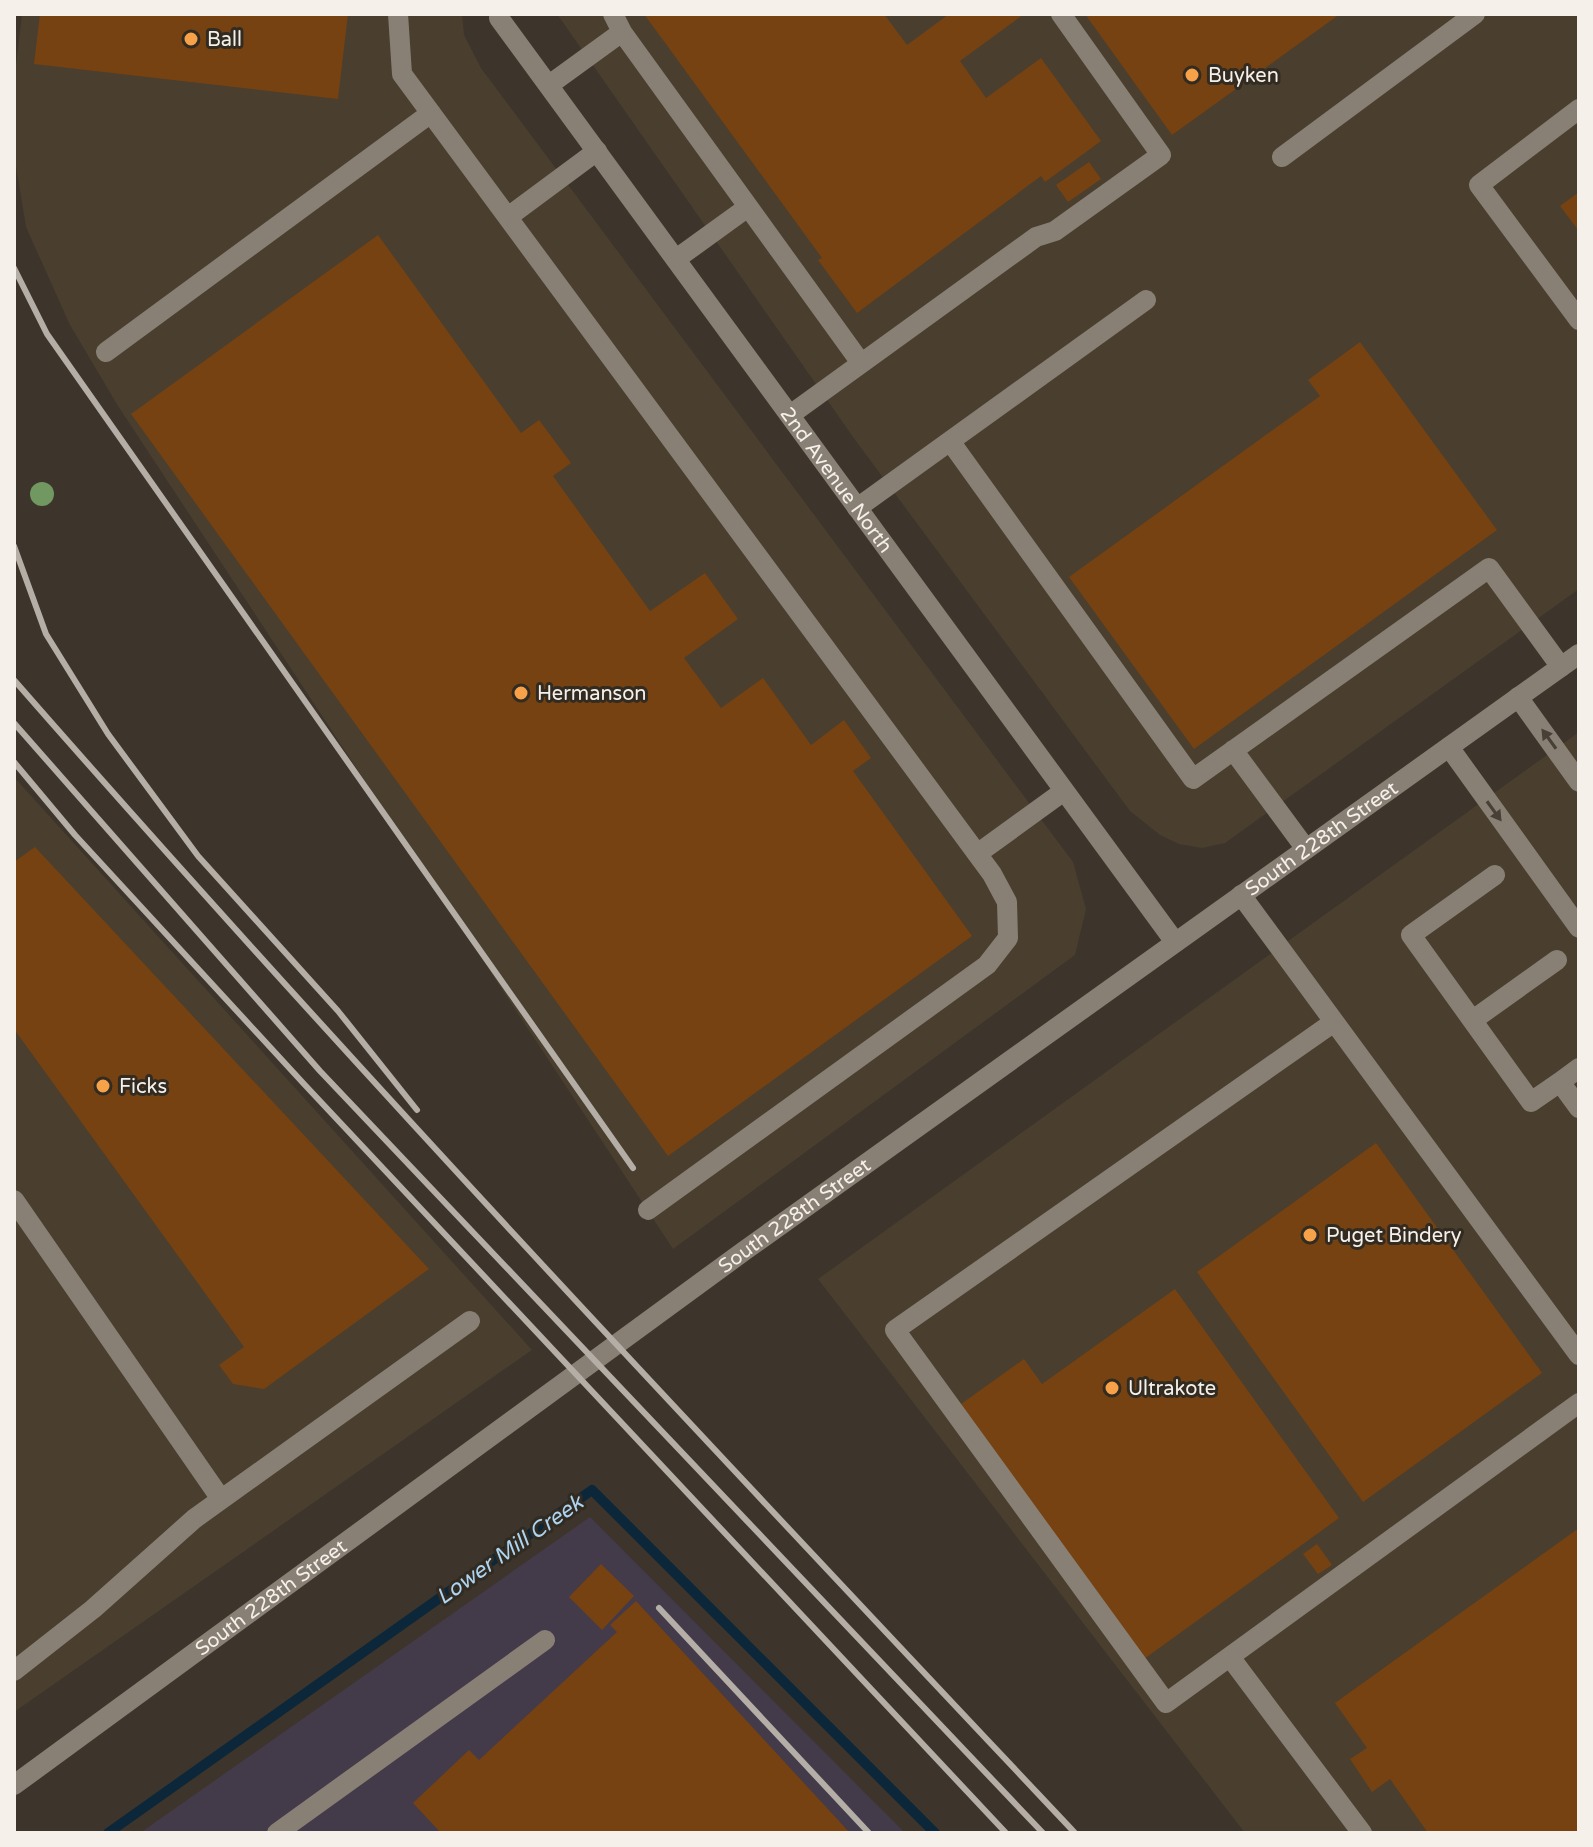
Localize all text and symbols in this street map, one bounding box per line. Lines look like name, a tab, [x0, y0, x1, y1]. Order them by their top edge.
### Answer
place label: Ball	[207, 28, 242, 52]
marker: Ball	[182, 30, 200, 48]
place label: Buyken	[1208, 64, 1279, 88]
marker: Buyken	[1183, 66, 1201, 84]
street label: 2nd Avenue North	[775, 403, 897, 558]
place label: Hermanson	[537, 682, 647, 706]
marker: Hermanson	[512, 684, 530, 702]
one-way arrow	[1542, 729, 1557, 750]
street label: South 228th Street	[1241, 776, 1403, 902]
one-way arrow	[1486, 800, 1501, 821]
place label: Ficks	[119, 1075, 167, 1099]
marker: Ficks	[94, 1077, 112, 1095]
street label: South 228th Street	[714, 1153, 876, 1279]
place label: Puget Bindery	[1326, 1224, 1462, 1248]
marker: Puget Bindery	[1301, 1226, 1319, 1244]
place label: Ultrakote	[1128, 1377, 1216, 1401]
marker: Ultrakote	[1103, 1379, 1121, 1397]
water label: Lower Mill Creek	[431, 1488, 590, 1610]
street label: South 228th Street	[191, 1535, 352, 1661]

